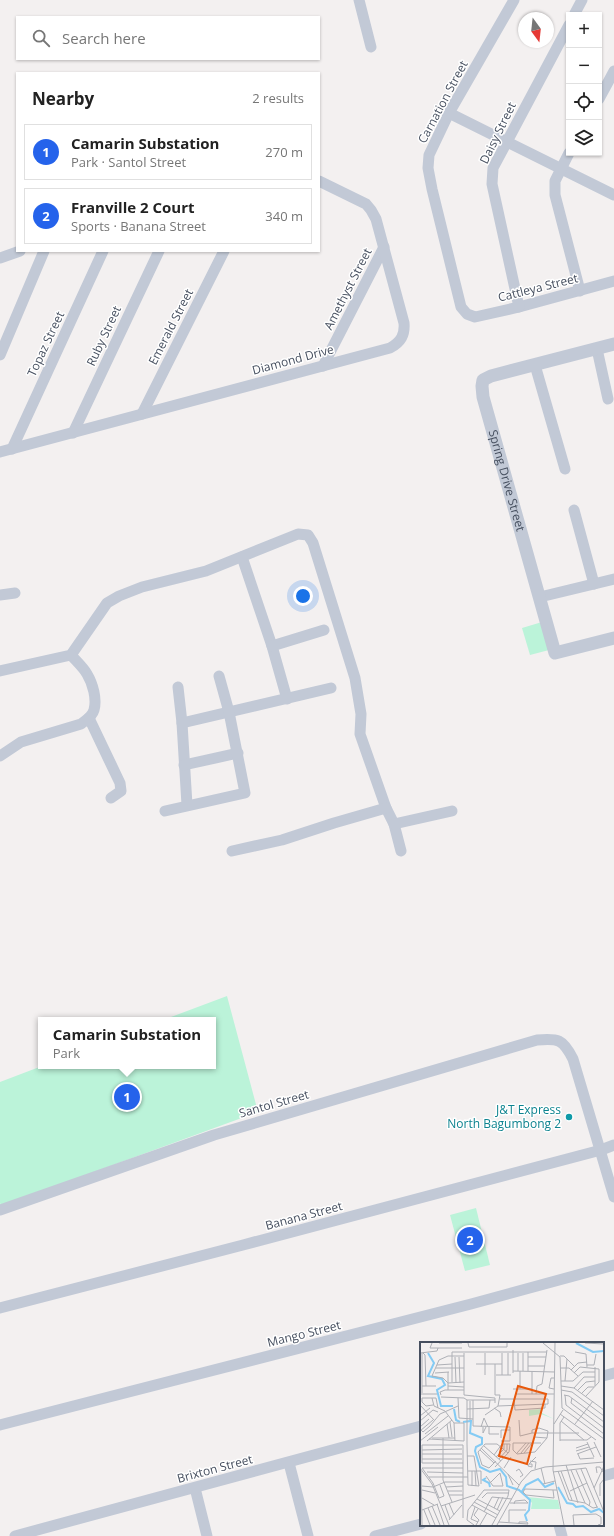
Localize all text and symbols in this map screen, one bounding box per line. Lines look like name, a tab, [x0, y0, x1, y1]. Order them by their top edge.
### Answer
north arrow	[518, 12, 554, 48]
map controls	[566, 12, 602, 156]
button: +	[566, 12, 602, 48]
search box	[16, 16, 320, 60]
icon: search	[30, 27, 52, 49]
text: Search here	[62, 28, 146, 48]
button: −	[566, 48, 602, 84]
street label: Carnation Street	[414, 57, 472, 146]
button: locate	[566, 84, 602, 120]
text: Nearby	[32, 87, 94, 110]
text: 2 results	[252, 89, 304, 107]
street label: Daisy Street	[475, 99, 520, 167]
button: layers	[566, 120, 602, 156]
text: Camarin Substation	[71, 133, 219, 153]
text: 1	[42, 143, 50, 161]
text: 270 m	[265, 143, 303, 161]
text: Park · Santol Street	[71, 153, 186, 171]
text: Franville 2 Court	[71, 197, 195, 217]
text: 2	[42, 207, 50, 225]
text: 340 m	[265, 207, 303, 225]
text: Sports · Banana Street	[71, 217, 206, 235]
street label: Amethyst Street	[320, 245, 375, 333]
street label: Cattleya Street	[496, 269, 580, 306]
street label: Emerald Street	[144, 286, 197, 368]
street label: Ruby Street	[82, 303, 125, 369]
street label: Topaz Street	[23, 308, 68, 379]
street label: Diamond Drive	[250, 340, 336, 379]
street label: Spring Drive Street	[485, 428, 529, 533]
your location	[293, 586, 313, 606]
popup	[38, 1017, 216, 1069]
text: Camarin Substation	[53, 1024, 201, 1044]
text: Park	[53, 1044, 80, 1062]
pin: 1	[114, 1082, 140, 1112]
street label: Santol Street	[237, 1085, 311, 1122]
place label: J&T Express North Bagumbong 2	[447, 1101, 561, 1132]
marker: J&T Express North Bagumbong 2	[564, 1112, 574, 1122]
street label: Banana Street	[263, 1197, 344, 1234]
pin: 2	[457, 1225, 483, 1255]
street label: Mango Street	[265, 1316, 342, 1351]
inset map	[420, 1342, 604, 1526]
street label: Brixton Street	[175, 1450, 254, 1487]

